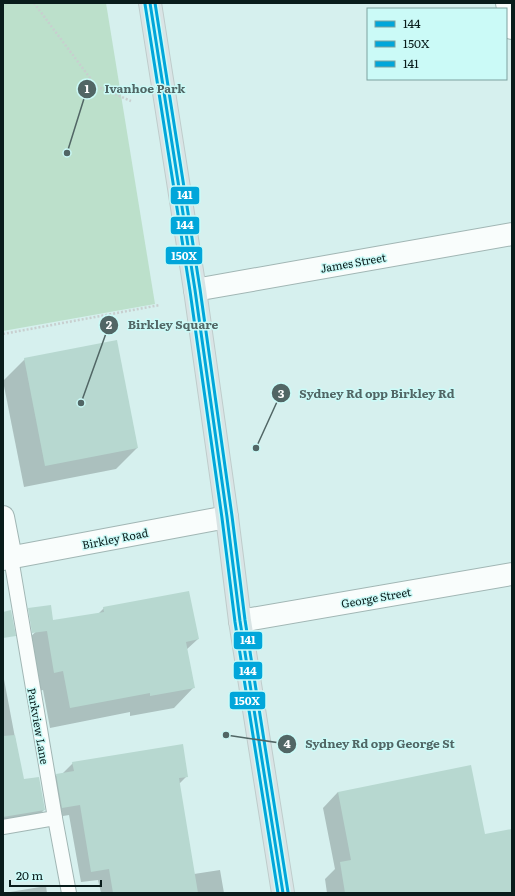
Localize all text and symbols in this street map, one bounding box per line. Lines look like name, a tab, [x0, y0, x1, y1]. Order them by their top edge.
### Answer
legend	[367, 8, 507, 80]
text: 144	[403, 14, 421, 32]
text: 150X	[403, 34, 430, 52]
text: 141	[403, 54, 419, 72]
callout: Ivanhoe Park	[77, 77, 194, 101]
text: 1	[85, 79, 90, 97]
text: Ivanhoe Park	[105, 79, 186, 97]
line badge: 141	[170, 186, 200, 205]
text: 141	[177, 186, 193, 202]
line badge: 144	[170, 216, 200, 235]
text: 144	[176, 216, 194, 232]
line badge: 150X	[165, 246, 203, 265]
text: 150X	[171, 247, 197, 263]
street label: James Street	[319, 248, 388, 276]
callout: Birkley Square	[99, 313, 226, 337]
text: 2	[106, 315, 113, 333]
text: Birkley Square	[128, 315, 219, 333]
callout: Sydney Rd opp Birkley Rd	[271, 381, 462, 405]
text: 3	[278, 384, 285, 402]
text: Sydney Rd opp Birkley Rd	[299, 384, 455, 402]
street label: Birkley Road	[81, 524, 150, 552]
street label: George Street	[340, 583, 413, 611]
line badge: 141	[233, 631, 263, 650]
text: 141	[240, 631, 256, 647]
line badge: 144	[233, 661, 263, 680]
text: 144	[239, 662, 257, 678]
street label: Parkview Lane	[24, 687, 54, 766]
line badge: 150X	[229, 691, 266, 710]
text: 150X	[234, 692, 260, 708]
callout: Sydney Rd opp George St	[277, 732, 463, 756]
text: 4	[283, 734, 291, 752]
text: Sydney Rd opp George St	[305, 734, 456, 752]
scale bar	[10, 862, 101, 888]
text: 20 m	[16, 866, 43, 884]

